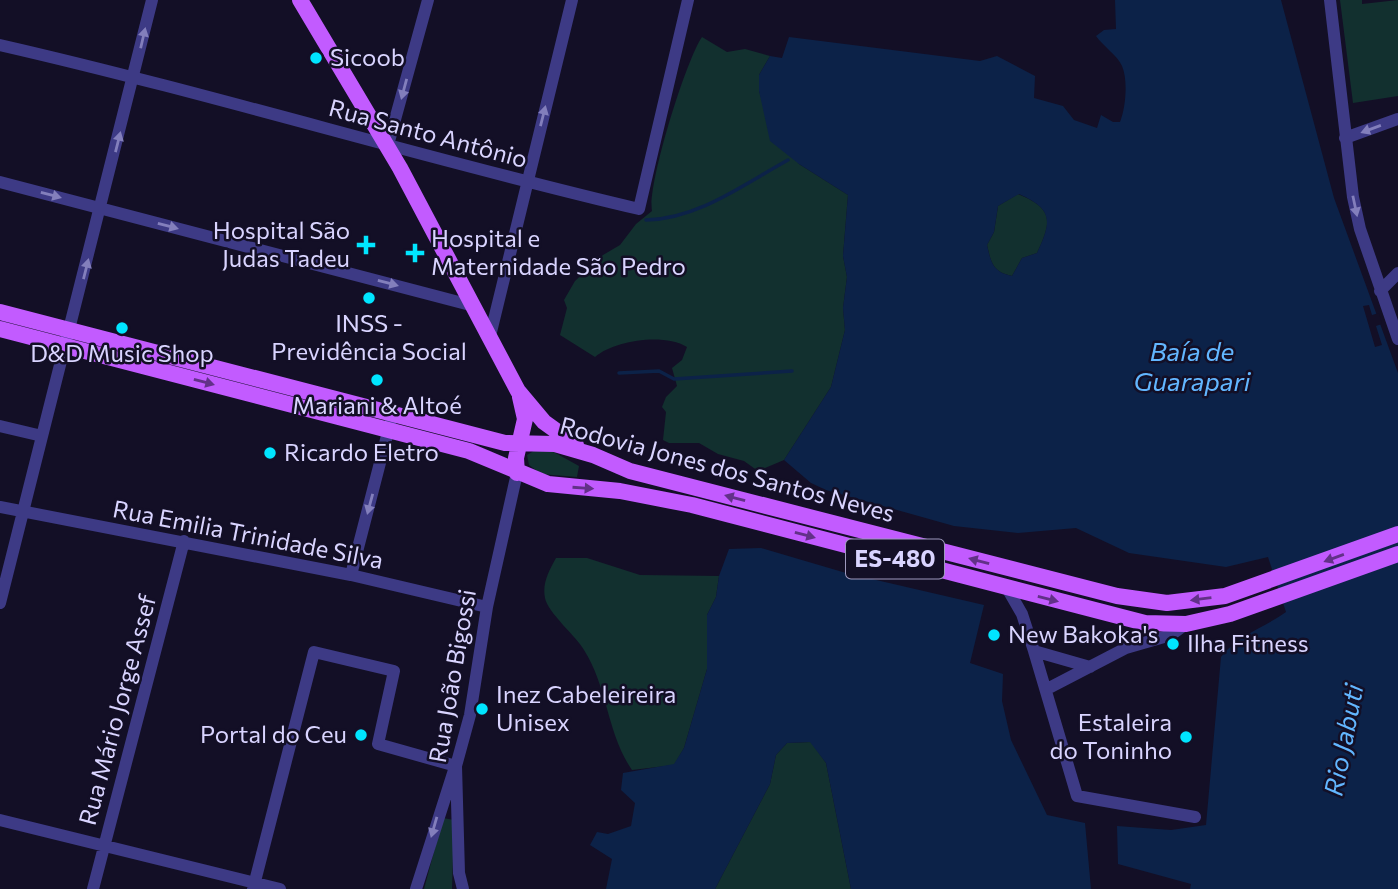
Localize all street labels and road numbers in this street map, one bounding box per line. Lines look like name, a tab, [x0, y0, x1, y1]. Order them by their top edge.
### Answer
street label: Rua Santo Antônio	[326, 92, 531, 173]
street label: Rodovia Jones dos Santos Neves	[557, 410, 898, 527]
street label: Rua Emilia Trinidade Silva	[111, 493, 386, 574]
road number: ES-480	[846, 540, 944, 579]
street label: Rua João Bigossi	[422, 587, 481, 765]
street label: Rua Mário Jorge Assef	[72, 591, 161, 828]

